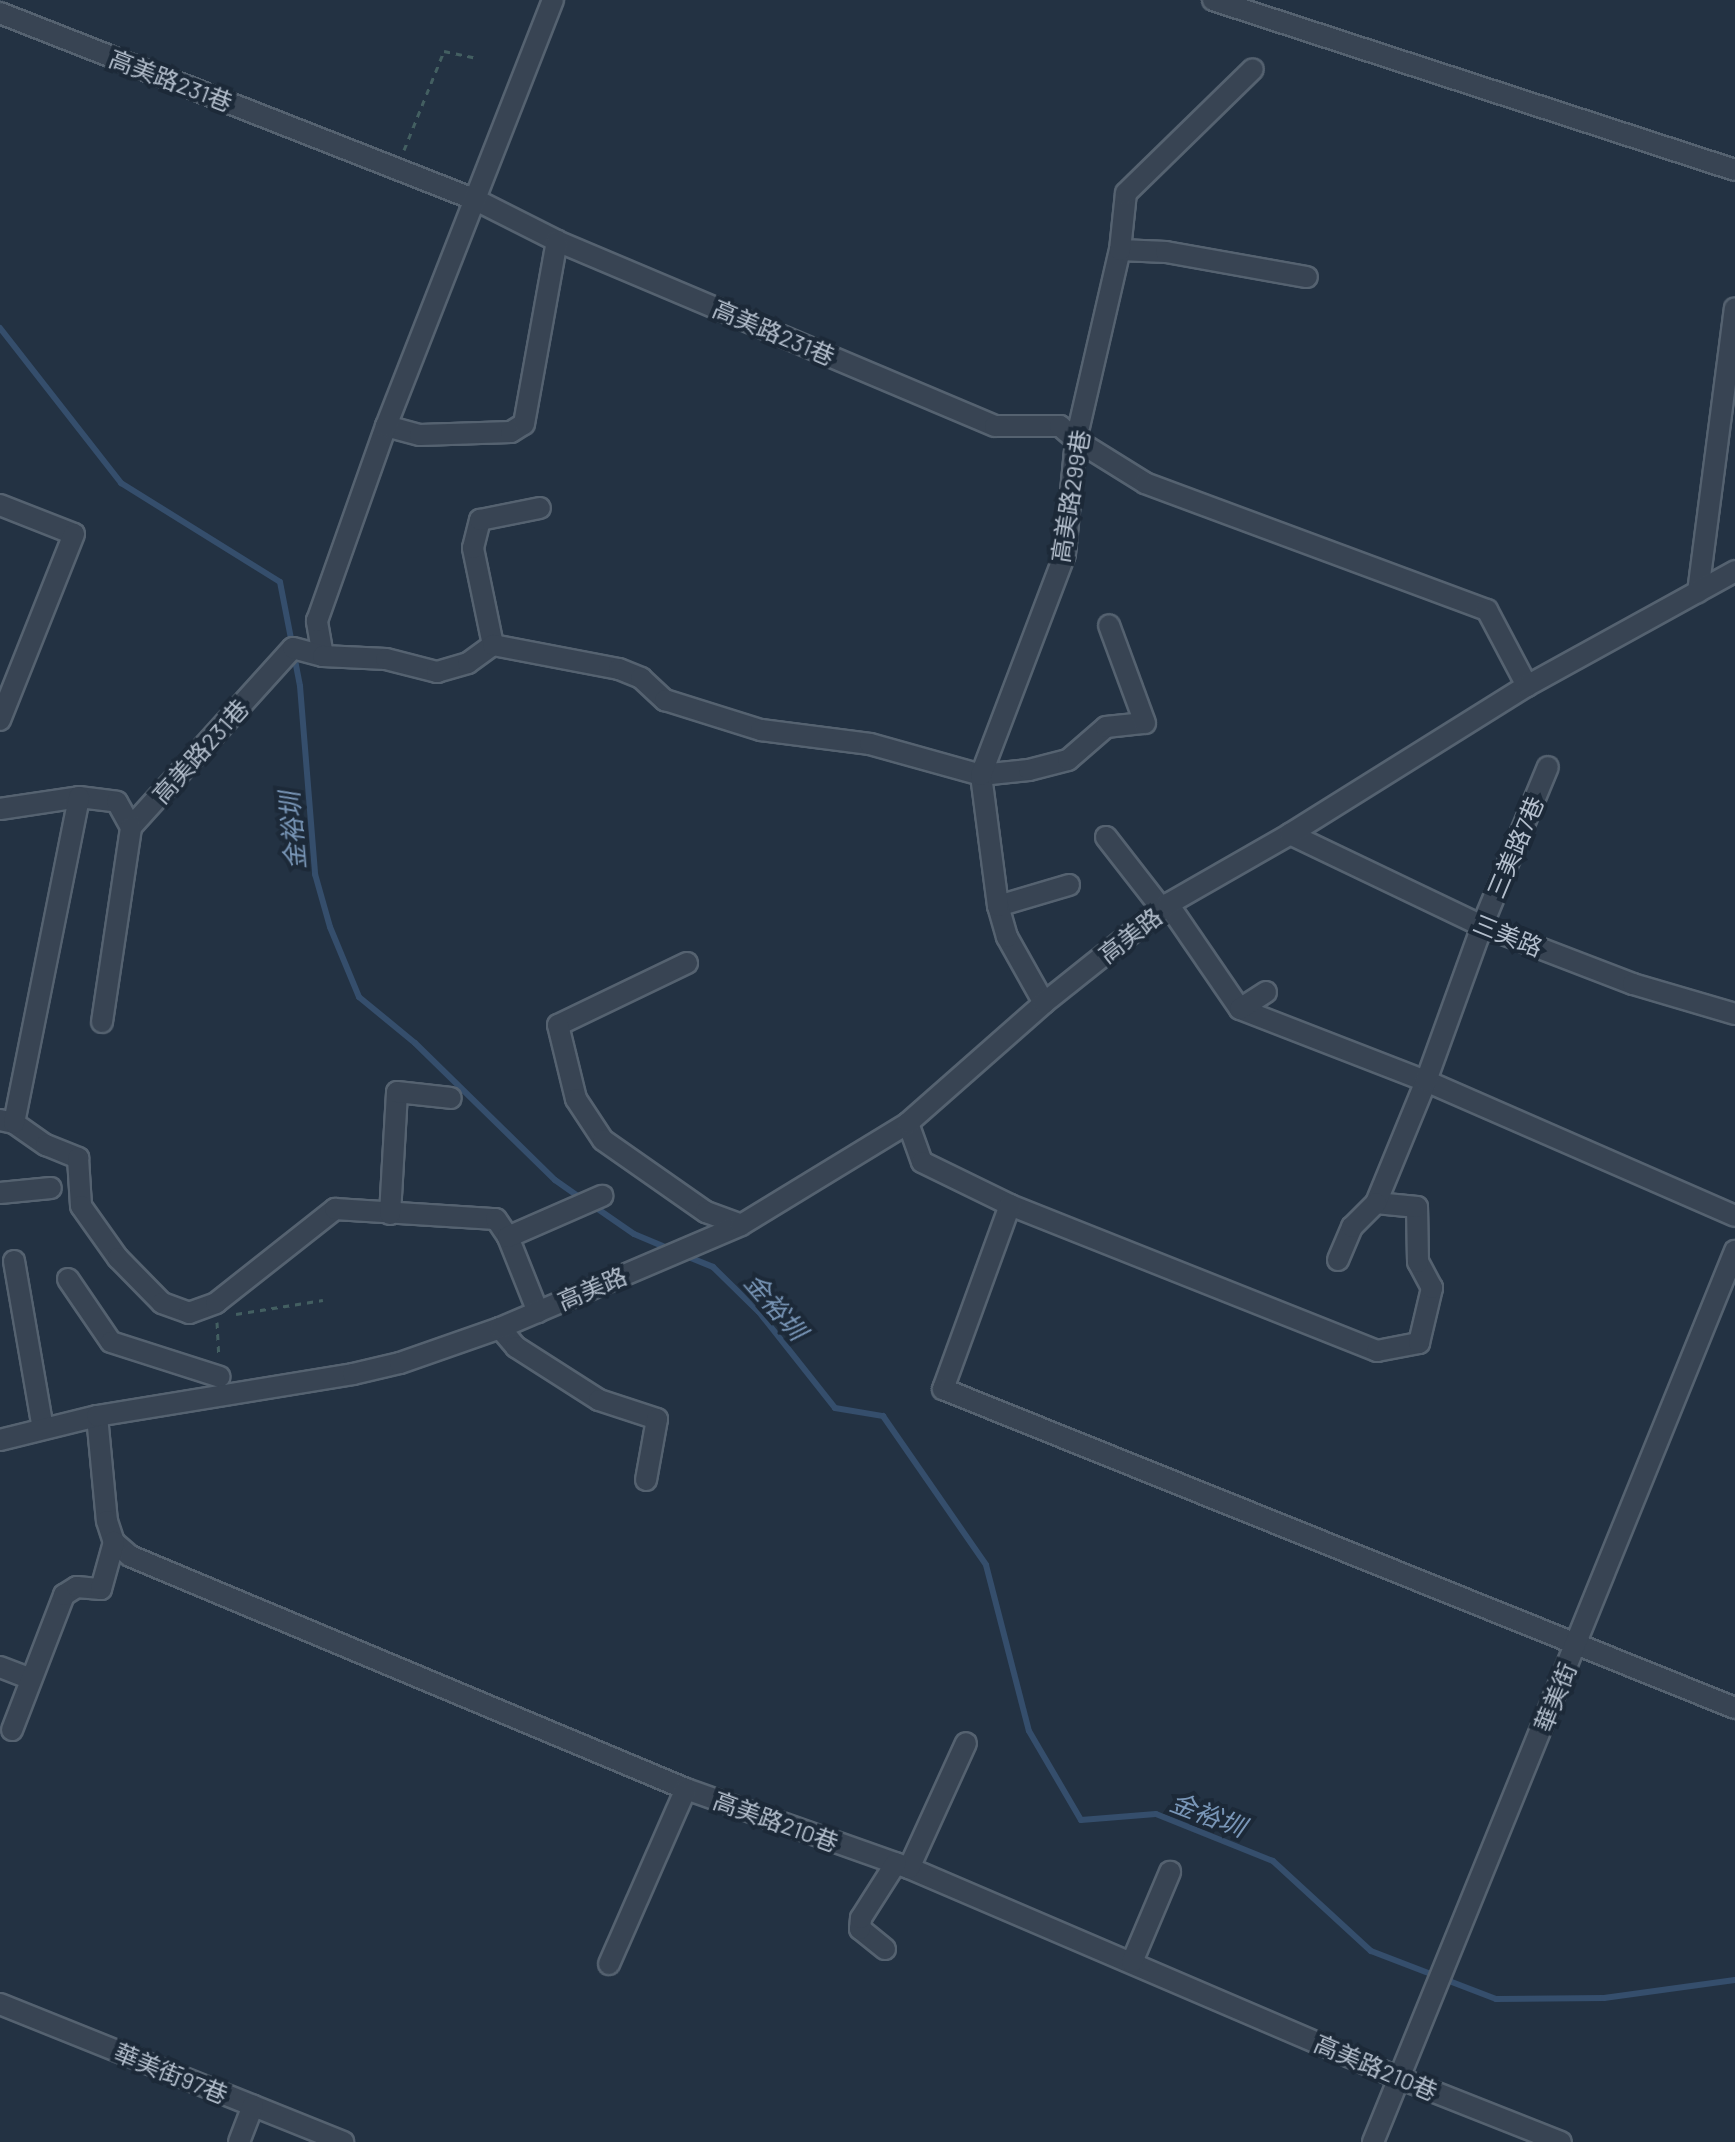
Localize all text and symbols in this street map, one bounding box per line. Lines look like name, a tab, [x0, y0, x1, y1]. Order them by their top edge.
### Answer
street label: 高美路231巷	[105, 43, 237, 117]
street label: 高美路231巷	[709, 293, 839, 371]
street label: 高美路299巷	[1045, 428, 1095, 564]
street label: 高美路231巷	[146, 693, 254, 809]
water label: 金裕圳	[273, 791, 311, 871]
street label: 三美路7巷	[1481, 792, 1549, 902]
street label: 高美路	[1093, 901, 1167, 969]
street label: 三美路	[1469, 908, 1547, 962]
street label: 高美路	[553, 1261, 631, 1315]
water label: 金裕圳	[739, 1266, 813, 1346]
street label: 華美街	[1528, 1658, 1582, 1736]
street label: 高美路210巷	[710, 1785, 842, 1857]
water label: 金裕圳	[1166, 1785, 1250, 1843]
street label: 高美路210巷	[1310, 2028, 1442, 2106]
street label: 華美街97巷	[110, 2037, 232, 2109]

